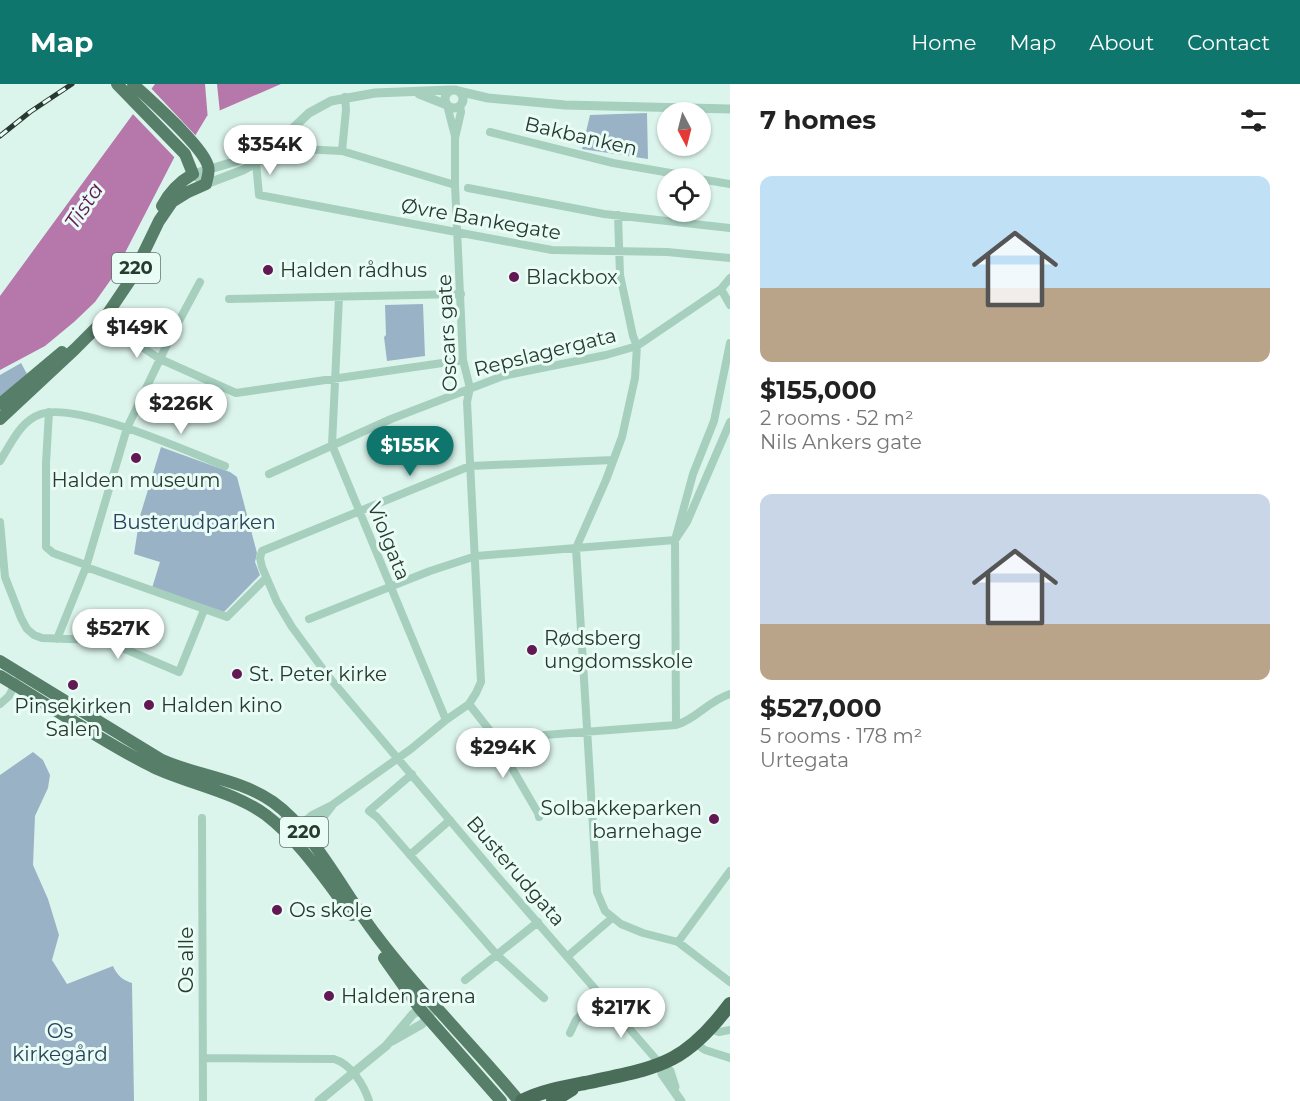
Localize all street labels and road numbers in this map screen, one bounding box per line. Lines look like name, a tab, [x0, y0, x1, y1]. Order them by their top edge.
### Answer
street label: Bakbanken	[522, 111, 640, 161]
street label: Øvre Bankegate	[399, 193, 563, 245]
road number: 220	[112, 253, 160, 283]
street label: Oscars gate	[432, 273, 462, 393]
street label: Repslagergata	[471, 323, 619, 381]
street label: Violgata	[363, 499, 415, 583]
street label: Busterudgata	[462, 811, 570, 931]
road number: 220	[280, 817, 328, 847]
street label: Os alle	[174, 927, 198, 993]

